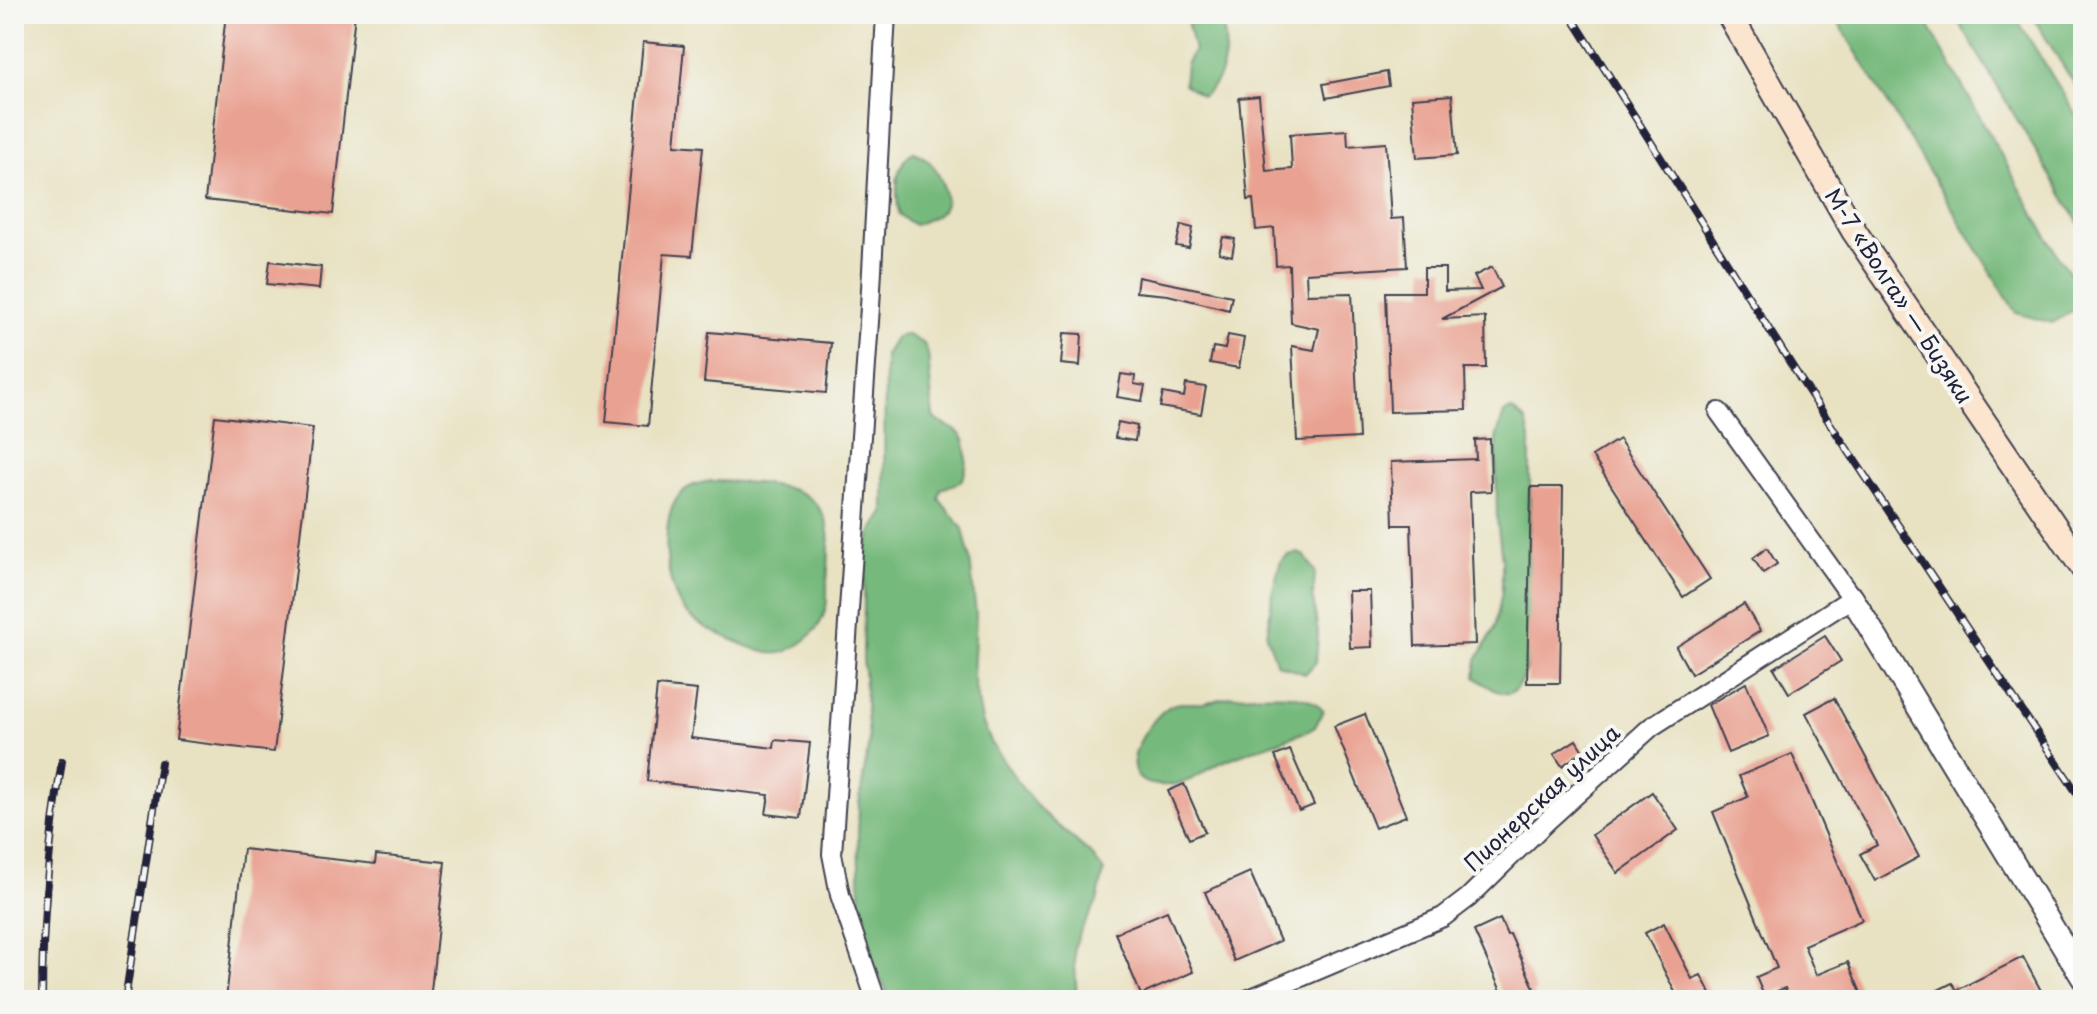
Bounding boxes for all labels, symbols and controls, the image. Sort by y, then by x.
street label: М-7 «Волга» — Бизяки [1818,181,1982,409]
street label: Пионерская улица [1456,716,1626,878]

